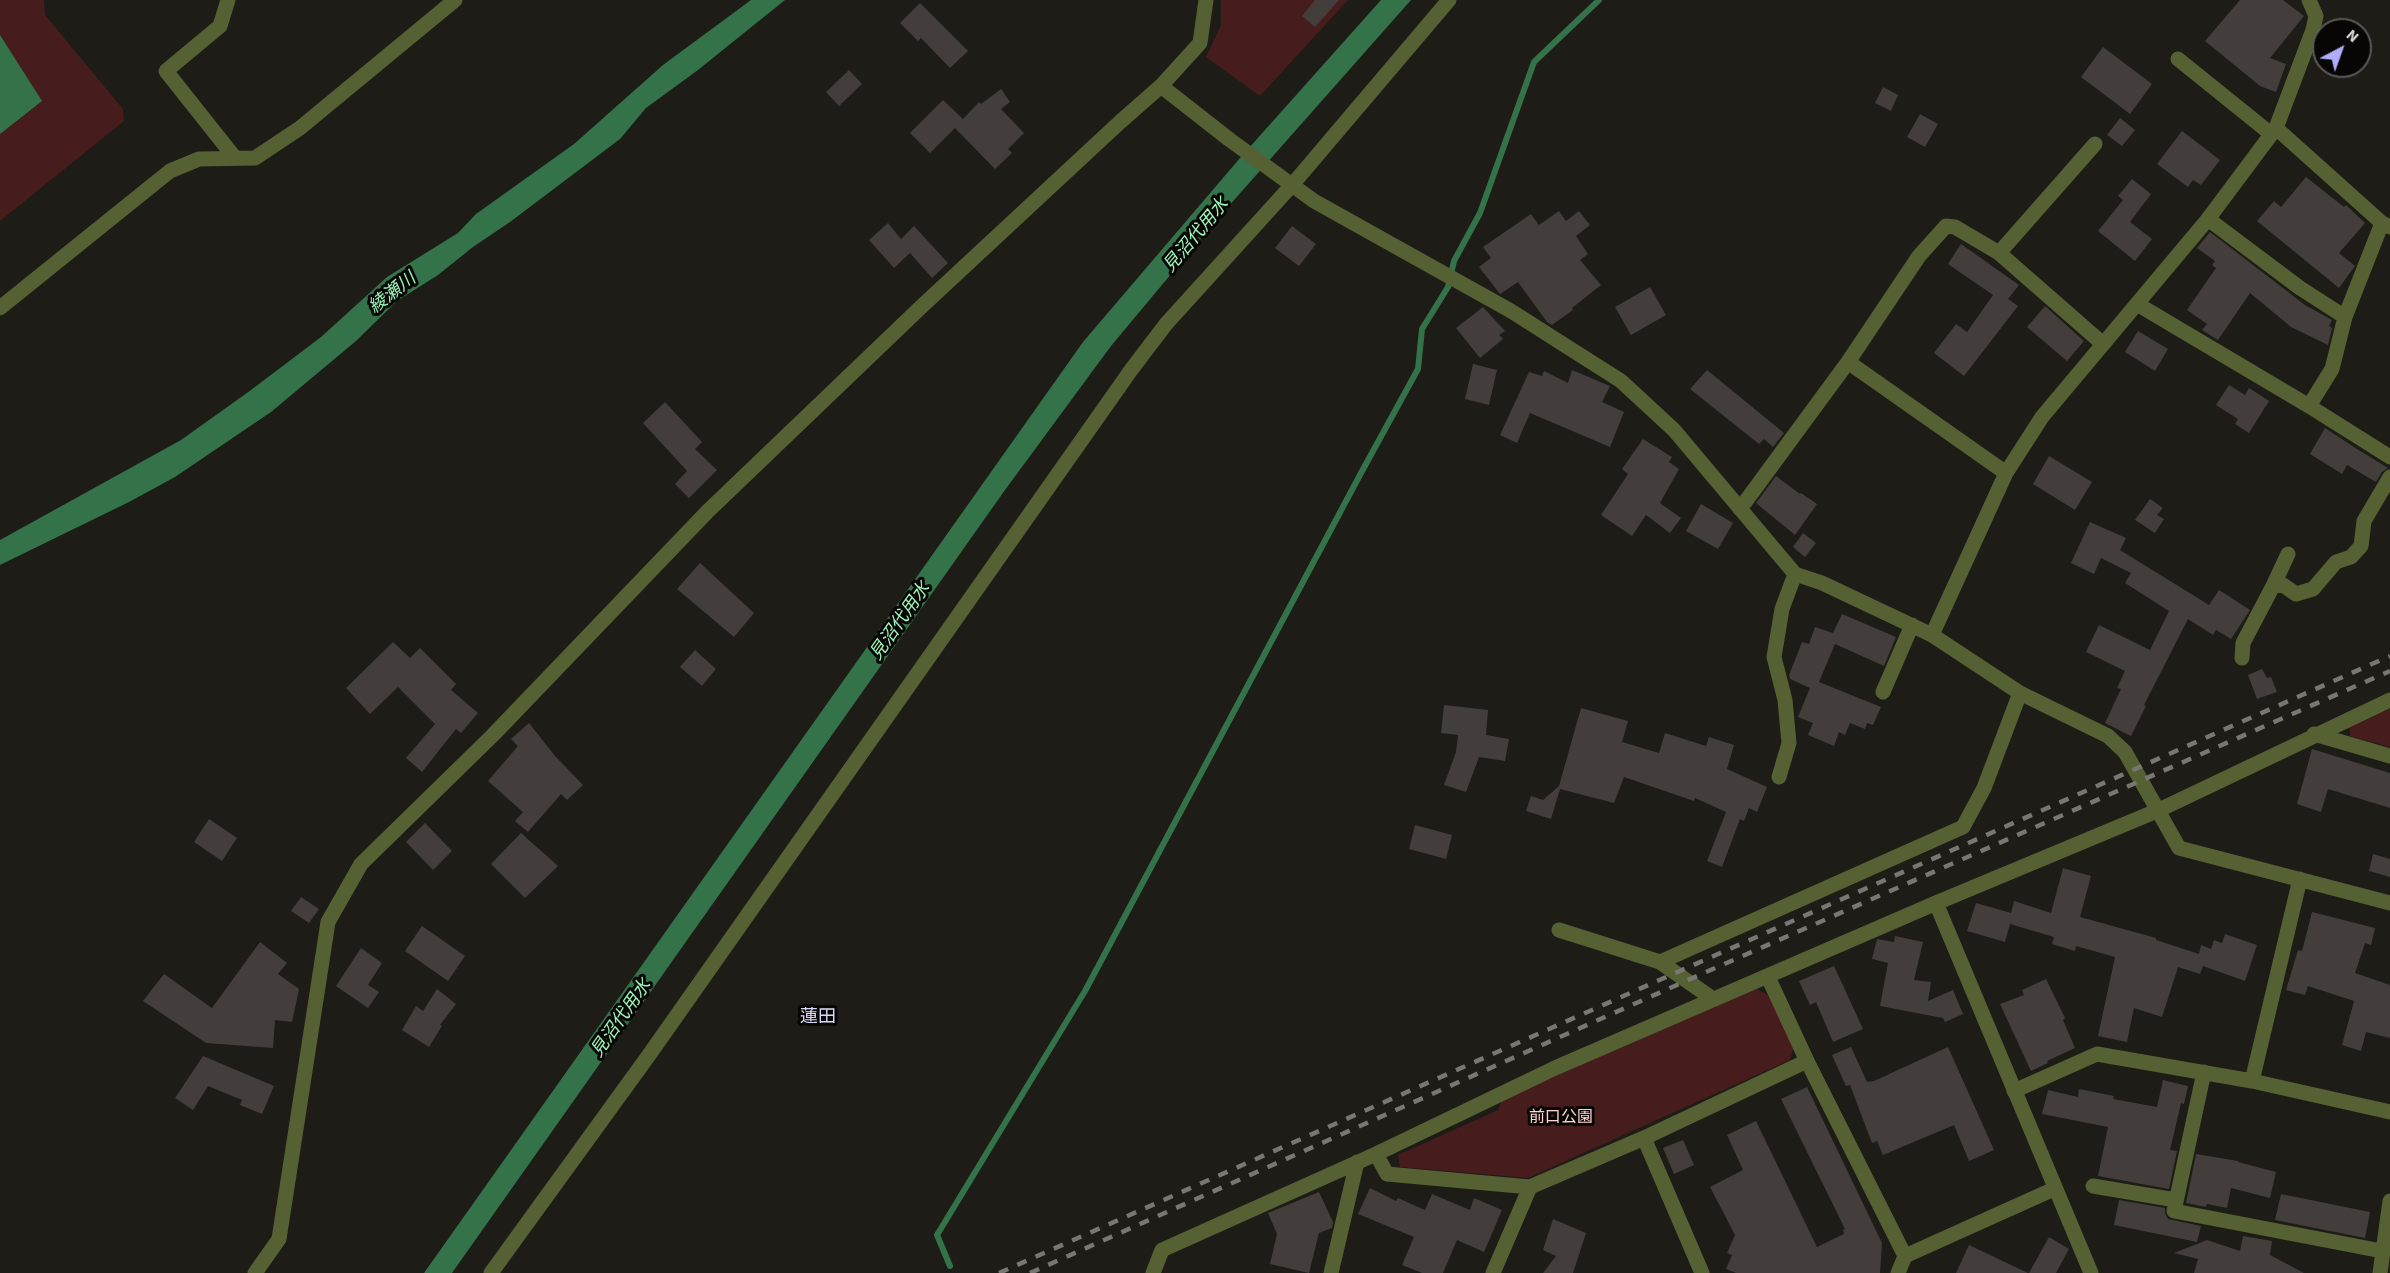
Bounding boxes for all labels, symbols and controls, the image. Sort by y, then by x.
north arrow [2312,18,2372,78]
text: N [2341,24,2364,48]
water label: 見沼代用水 [1160,195,1234,277]
water label: 綾瀬川 [365,269,421,319]
water label: 見沼代用水 [866,579,936,665]
water label: 見沼代用水 [587,976,657,1062]
district label: 蓮田 [800,1007,836,1029]
park label: 前口公園 [1529,1108,1593,1128]

